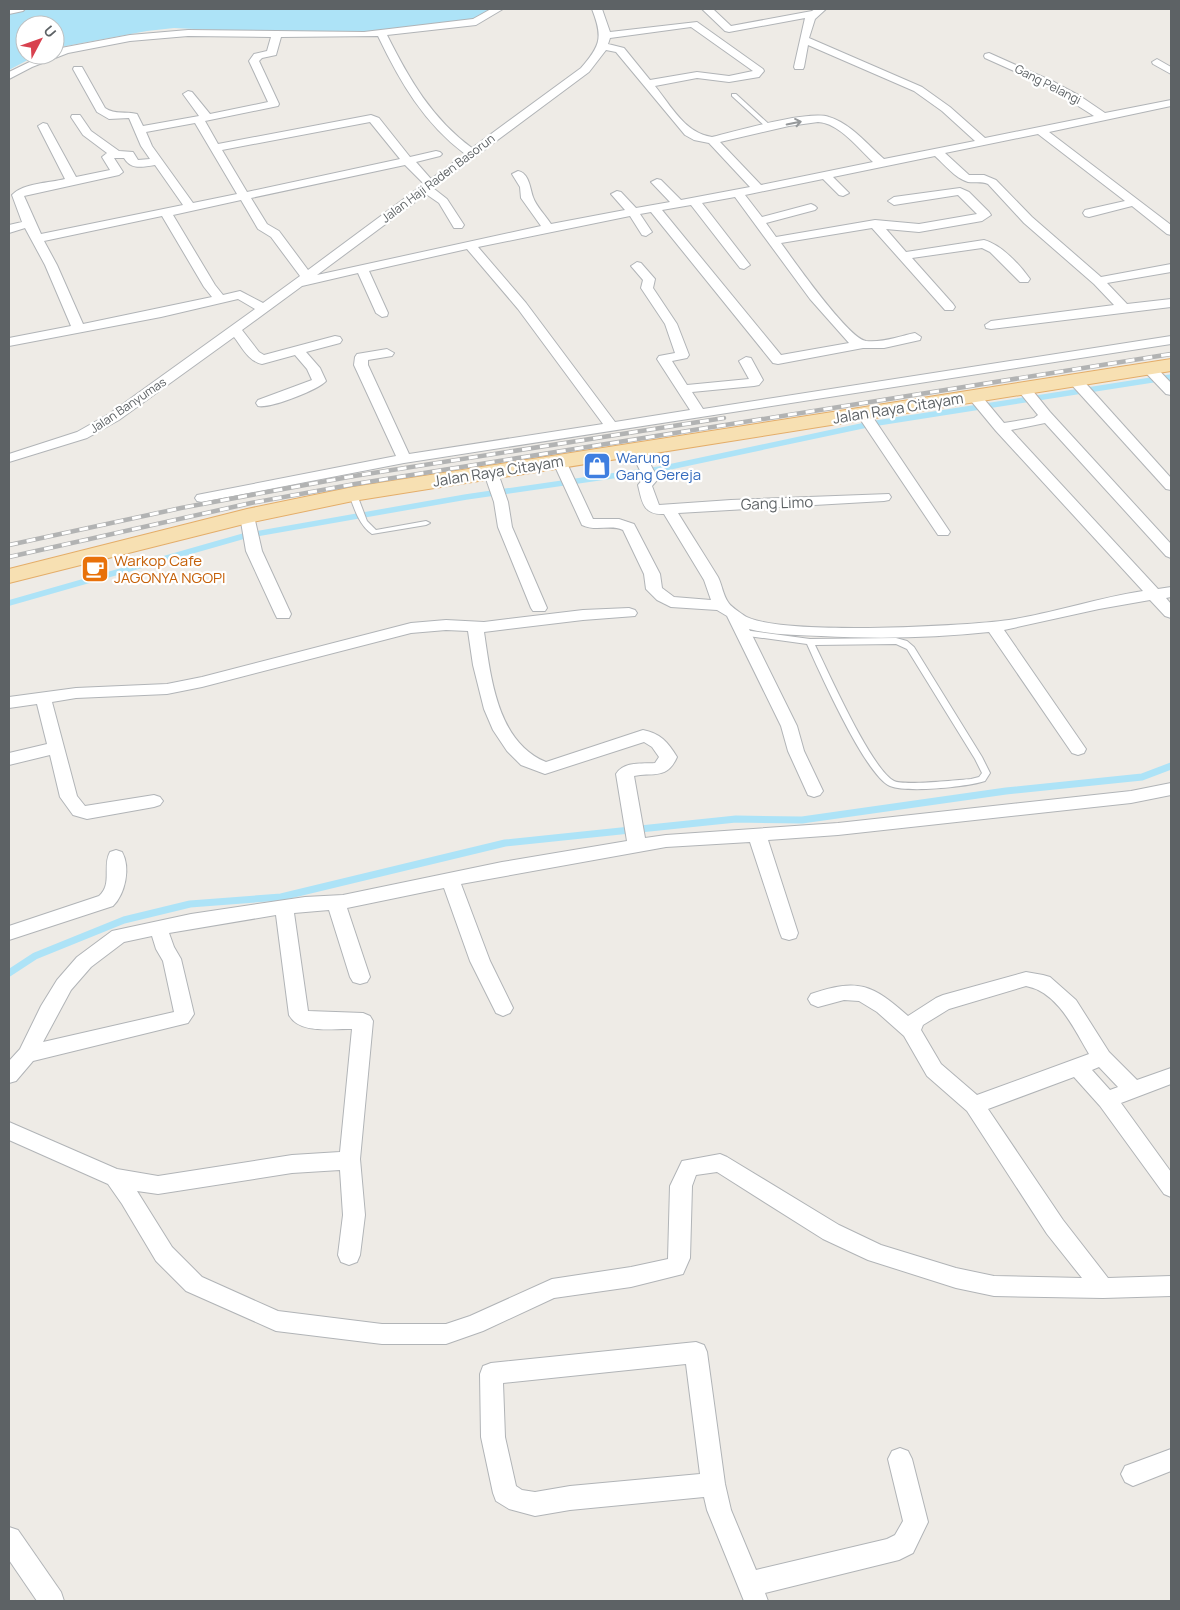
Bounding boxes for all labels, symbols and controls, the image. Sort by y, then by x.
north arrow [15,15,65,65]
text: U [40,21,61,41]
street label: Gang Pelangi [1012,60,1084,108]
one-way arrow [786,118,802,127]
street label: Jalan Haji Raden Basorun [378,130,498,226]
street label: Jalan Banyumas [86,373,170,437]
street label: Jalan Raya Citayam [831,387,965,429]
place label: Warung Gang Gereja [616,447,701,485]
street label: Jalan Raya Citayam [431,450,565,492]
shop icon: Warung Gang Gereja [582,451,612,481]
street label: Gang Limo [740,491,814,515]
place label: Warkop Cafe JAGONYA NGOPI [114,550,226,588]
cafe icon: Warkop Cafe JAGONYA NGOPI [80,554,110,584]

